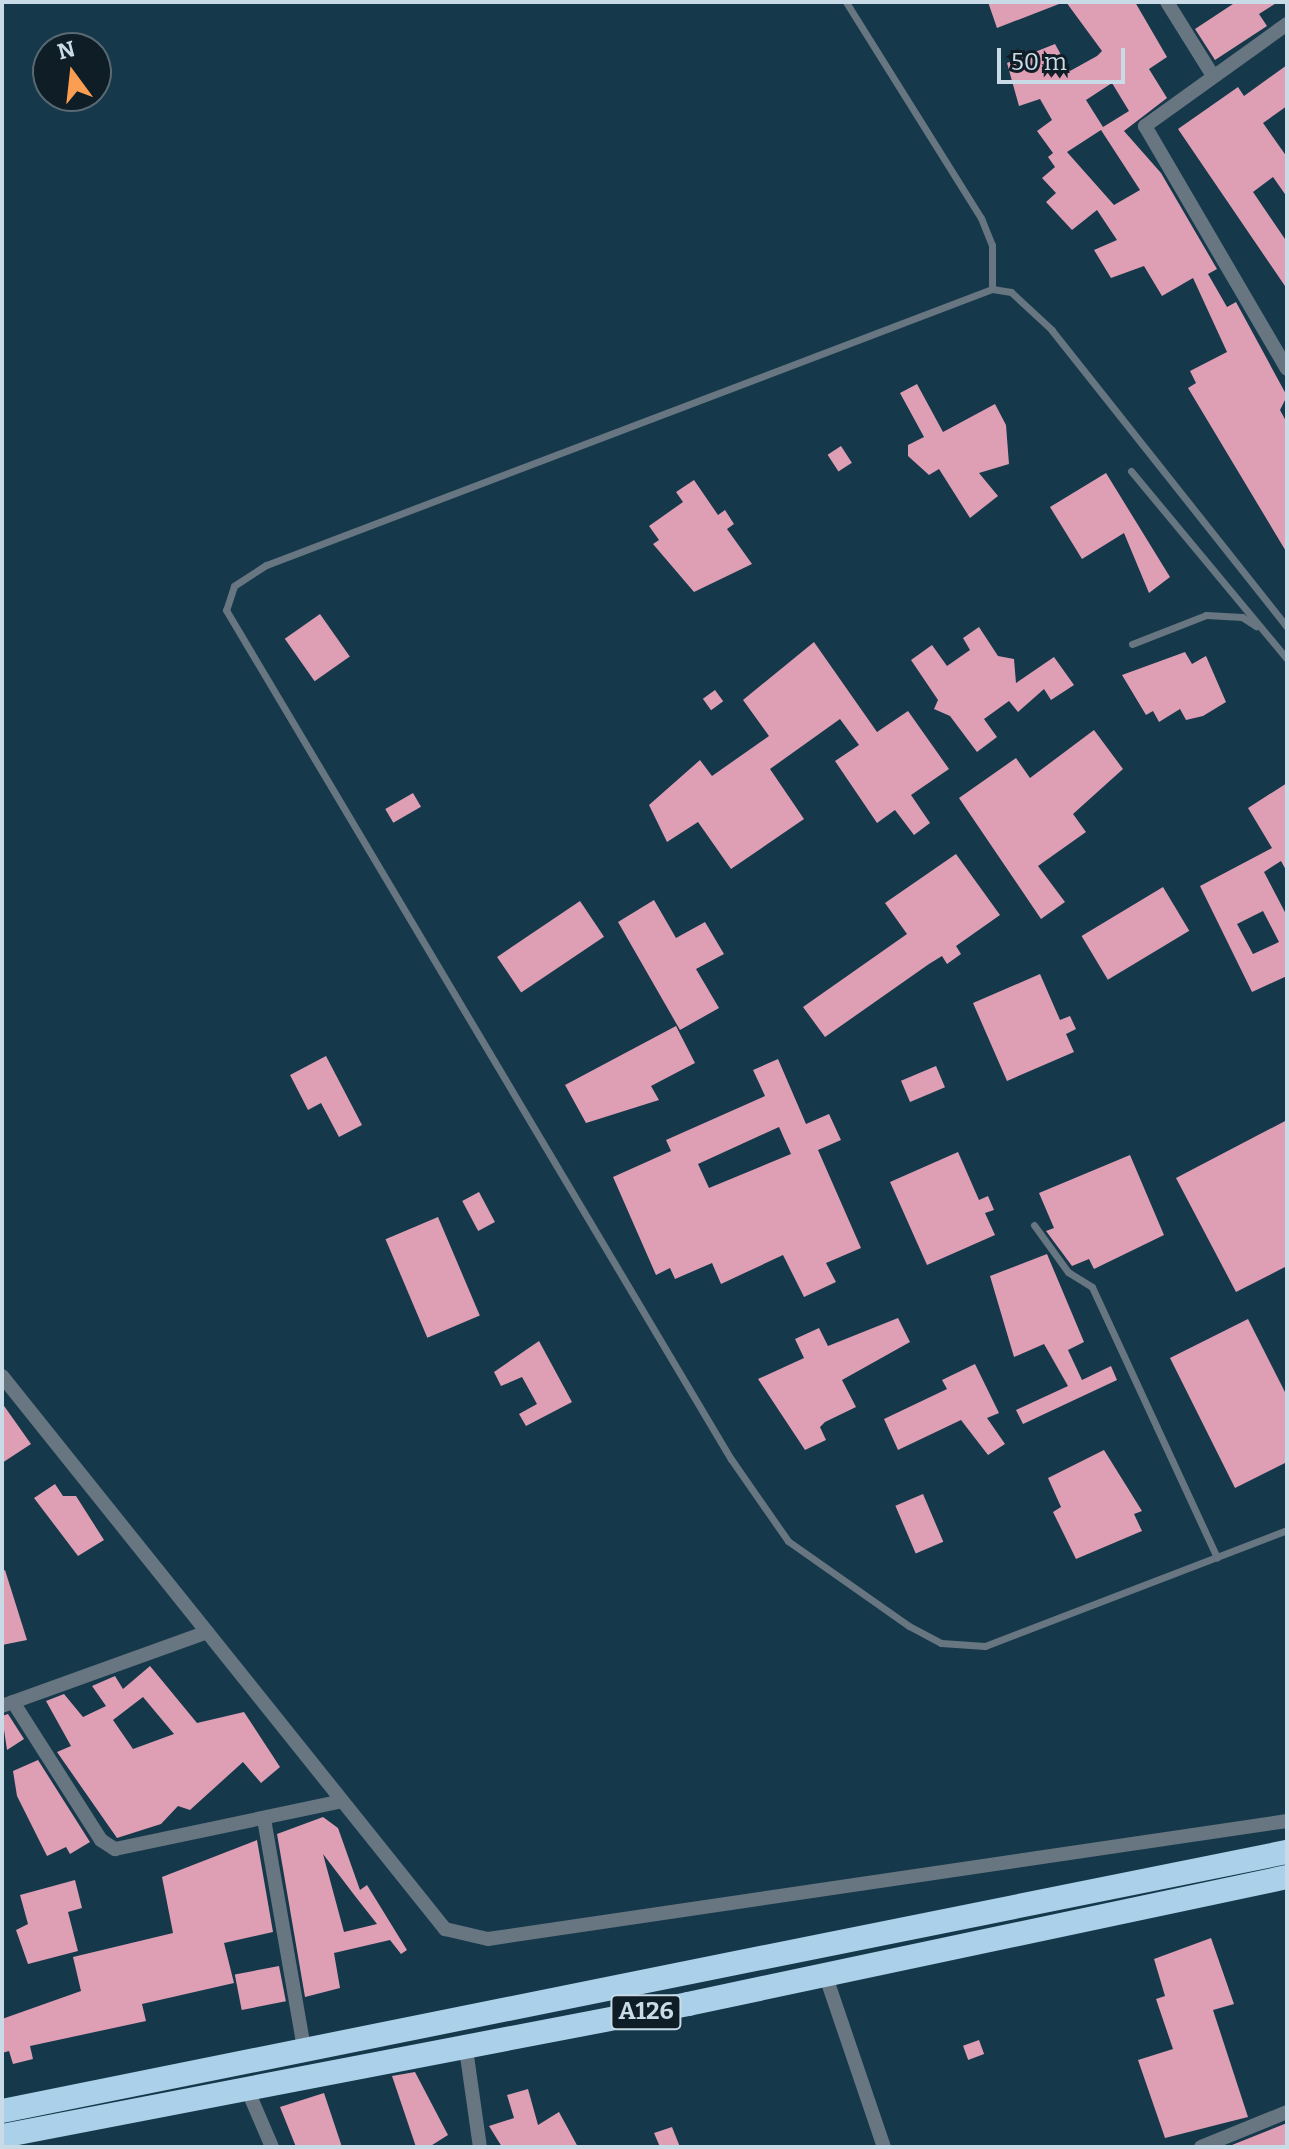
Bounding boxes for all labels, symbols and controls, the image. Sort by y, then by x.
north arrow [32,32,112,112]
scale bar [1001,32,1129,82]
text: N [54,35,78,66]
text: 50 m [1011,48,1067,76]
road number: A126 [610,1992,682,2032]

